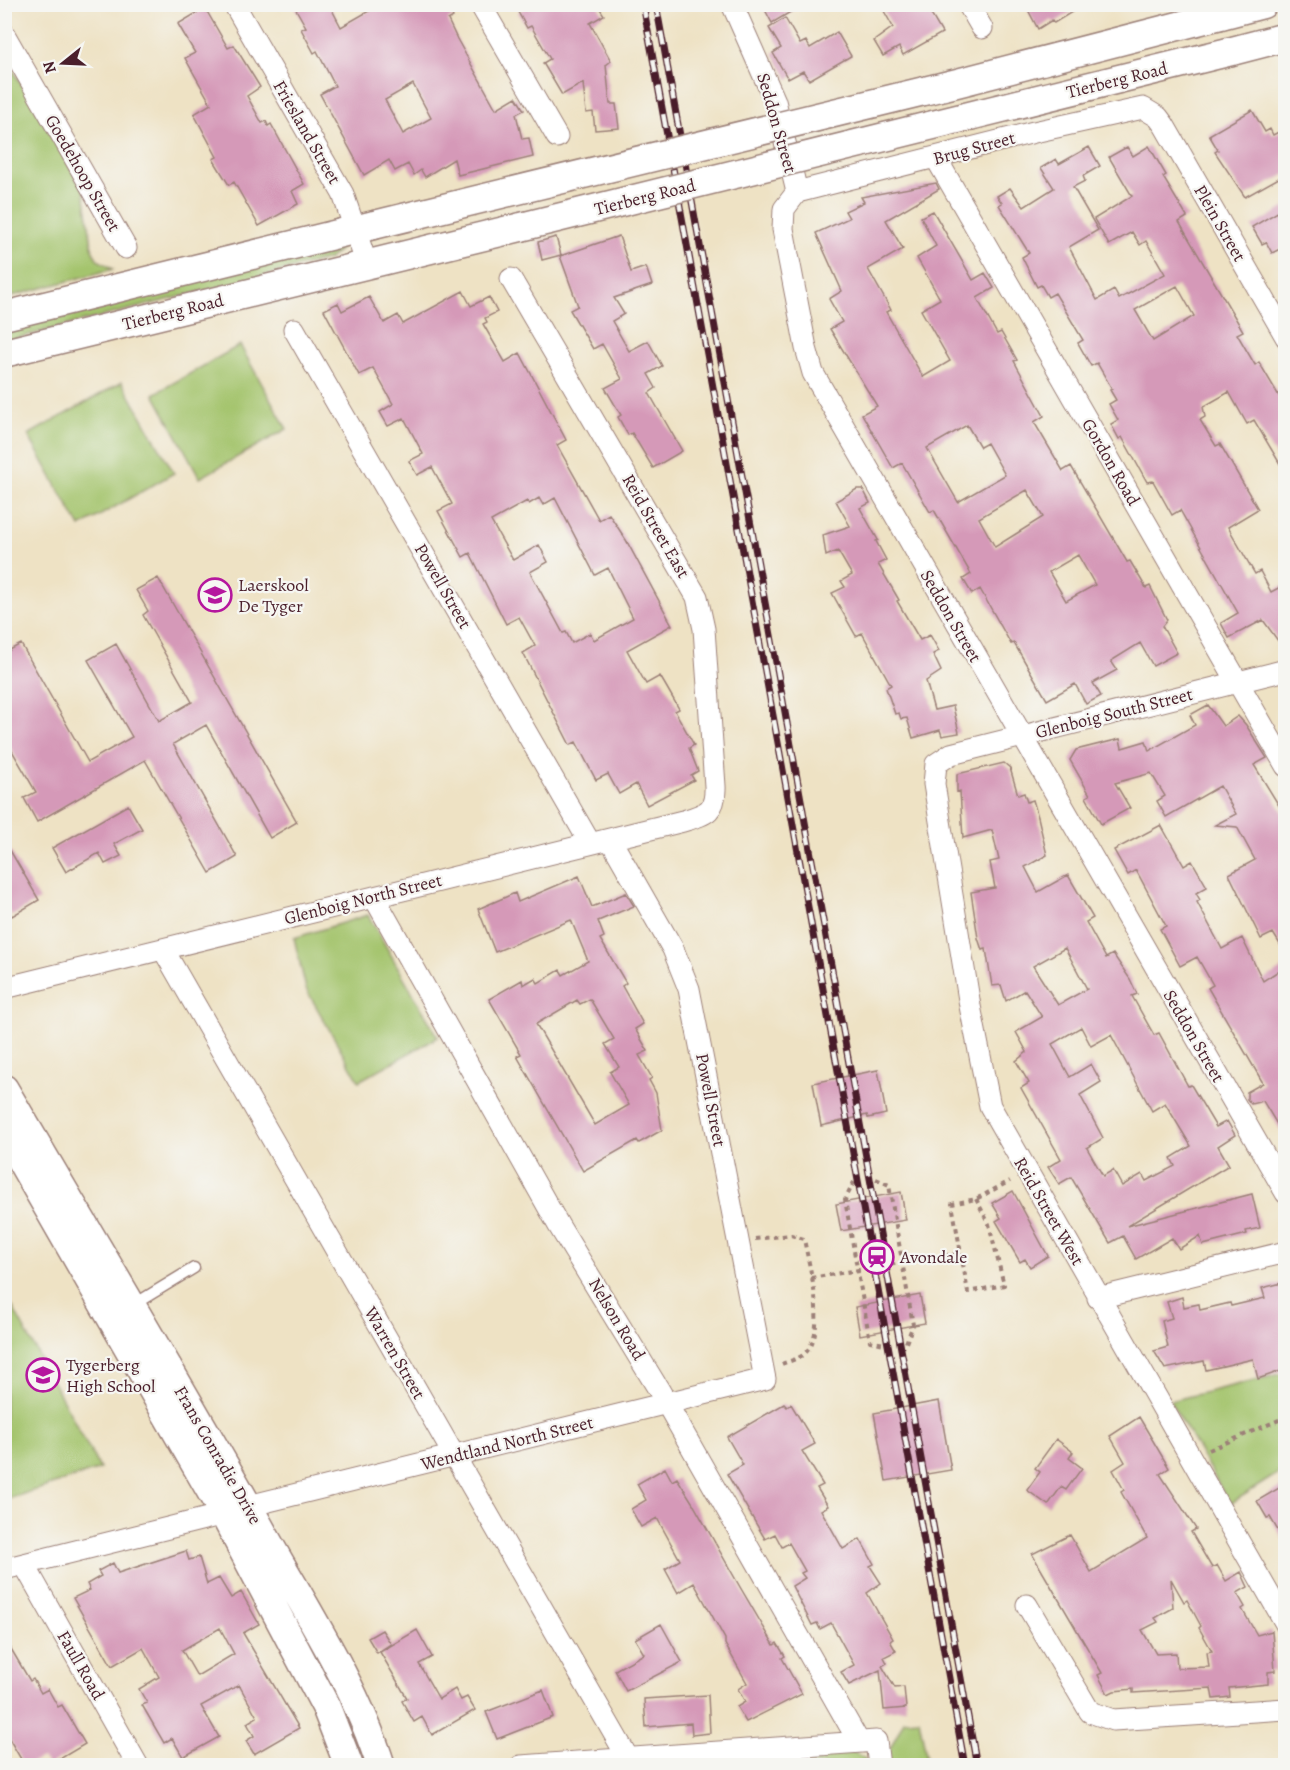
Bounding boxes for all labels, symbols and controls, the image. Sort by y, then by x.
north arrow [33,33,93,93]
street label: Tierberg Road [1064,56,1170,104]
text: N [37,58,62,76]
street label: Seddon Street [751,70,803,176]
street label: Friesland Street [268,76,346,188]
street label: Goedehoop Street [40,110,126,236]
street label: Brug Street [930,126,1018,170]
street label: Tierberg Road [592,173,698,221]
street label: Plein Street [1188,180,1252,266]
street label: Tierberg Road [120,288,226,336]
street label: Gordon Road [1076,414,1146,510]
street label: Reid Street East [616,470,696,582]
street label: Powell Street [409,539,477,633]
street label: Seddon Street [915,565,987,667]
place label: Laerskool De Tyger [238,573,309,618]
school or university icon: Laerskool De Tyger [197,577,233,613]
street label: Glenboig South Street [1033,682,1195,744]
street label: Glenboig North Street [282,868,444,930]
street label: Seddon Street [1158,985,1230,1087]
street label: Powell Street [690,1051,732,1149]
street label: Reid Street West [1008,1152,1090,1270]
station icon: Avondale [859,1239,895,1275]
place label: Avondale [899,1245,967,1269]
street label: Nelson Road [583,1273,651,1365]
street label: Warren Street [358,1301,431,1404]
place label: Tygerberg High School [66,1353,156,1398]
school or university icon: Tygerberg High School [25,1357,61,1393]
street label: Frans Conradie Drive [169,1381,267,1529]
street label: Wendtland North Street [417,1410,596,1476]
street label: Faull Road [52,1626,111,1704]

